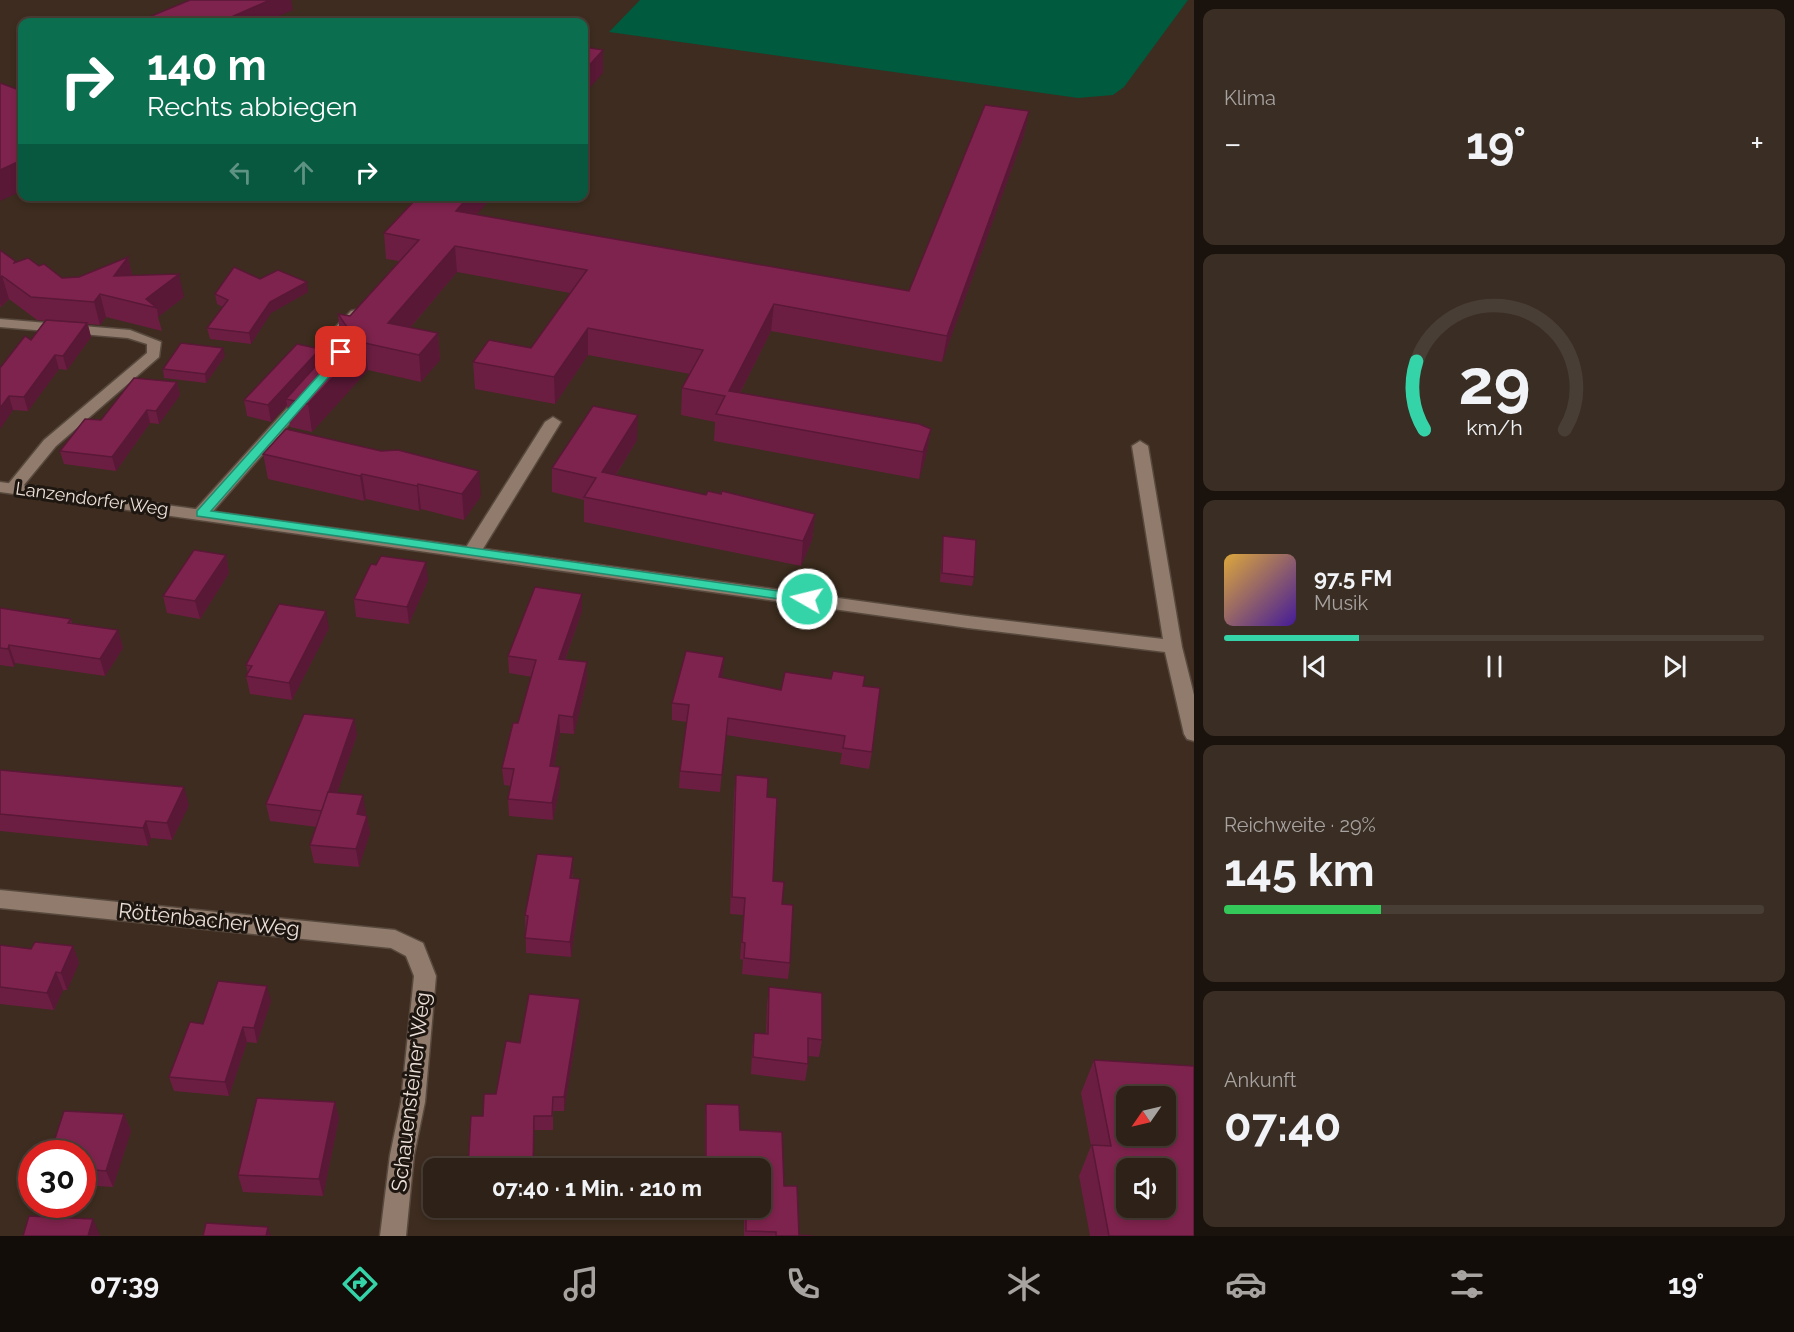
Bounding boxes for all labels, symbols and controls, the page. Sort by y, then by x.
text: 140 m [147,41,267,90]
icon: right [48,42,126,120]
text: Klima [1224,86,1276,110]
text: Rechts abbiegen [147,91,357,122]
text: 19° [1466,117,1526,170]
text: − [1224,124,1242,163]
text: + [1750,124,1764,163]
icon: left [224,156,257,189]
icon: ahead [287,156,320,189]
icon: right [350,156,383,189]
pin [315,326,366,377]
icon: arrive [324,335,357,368]
text: 29 [1458,345,1530,419]
text: km/h [1466,415,1522,440]
street label: Lanzendorfer Weg [14,477,170,520]
text: 97.5 FM [1314,565,1392,591]
position arrow [775,567,839,631]
text: Musik [1314,591,1368,615]
icon: previous [1298,650,1331,683]
icon: pause [1478,650,1511,683]
icon: next [1658,650,1691,683]
text: Reichweite · 29% [1224,813,1376,837]
text: 145 km [1224,844,1375,897]
street label: Röttenbacher Weg [117,898,301,941]
street label: Schauensteiner Weg [386,991,435,1193]
text: Ankunft [1224,1068,1297,1092]
north arrow [1116,1086,1176,1146]
map controls [1116,1086,1176,1218]
text: 07:40 [1224,1099,1341,1152]
speed limit sign: 30 [18,1140,96,1218]
button: sound [1116,1158,1176,1218]
text: 07:40 · 1 Min. · 210 m [492,1175,702,1201]
icon: directions [339,1263,381,1305]
icon: music [560,1263,602,1305]
icon: phone [782,1263,824,1305]
icon: climate [1003,1263,1045,1305]
icon: car [1225,1263,1267,1305]
icon: filters [1446,1263,1488,1305]
text: 07:39 [90,1269,159,1300]
text: 19° [1668,1269,1704,1300]

